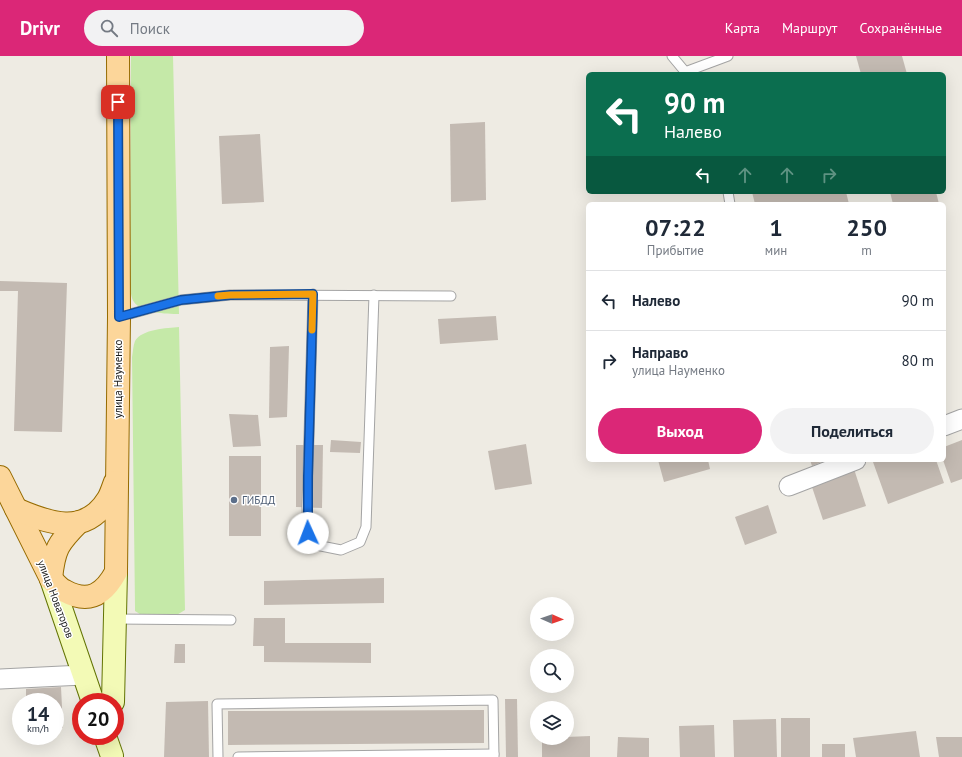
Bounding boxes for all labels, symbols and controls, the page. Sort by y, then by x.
search box [84,10,364,46]
text: Drivr [20,16,60,40]
icon: search [98,17,120,39]
text: Поиск [130,19,170,38]
text: Карта [725,19,760,37]
text: Маршрут [782,19,837,37]
text: Сохранённые [859,19,942,37]
text: 90 m [664,84,725,121]
pin [101,85,135,119]
icon: left [598,88,650,140]
icon: arrive [107,91,129,113]
text: Налево [664,120,722,143]
icon: left [692,164,714,186]
icon: ahead [734,164,756,186]
icon: ahead [776,164,798,186]
icon: right [818,164,840,186]
text: 07:22 [645,212,706,243]
text: 1 [769,212,783,243]
text: 250 [846,212,887,243]
text: Прибытие [647,242,704,259]
text: мин [765,242,787,259]
text: m [861,242,872,259]
icon: left [598,290,620,312]
text: Налево [632,291,680,310]
text: 90 m [901,291,934,310]
street label: улица Науменко [111,340,125,418]
text: Направо [632,343,688,362]
icon: right [598,350,620,372]
text: 80 m [901,351,934,370]
text: улица Науменко [632,362,725,379]
button: Выход [598,408,762,454]
button: Поделиться [770,408,934,454]
place label: ГИБДД [242,493,276,507]
marker: ГИБДД [229,495,239,505]
position arrow [287,512,329,554]
street label: улица Новаторов [35,558,77,640]
north arrow [530,597,574,641]
map controls [530,597,574,745]
button: search [530,649,574,693]
speed limit sign: 20 [72,693,124,745]
text: 14 [27,701,49,727]
button: layers [530,701,574,745]
text: km/h [27,722,49,735]

